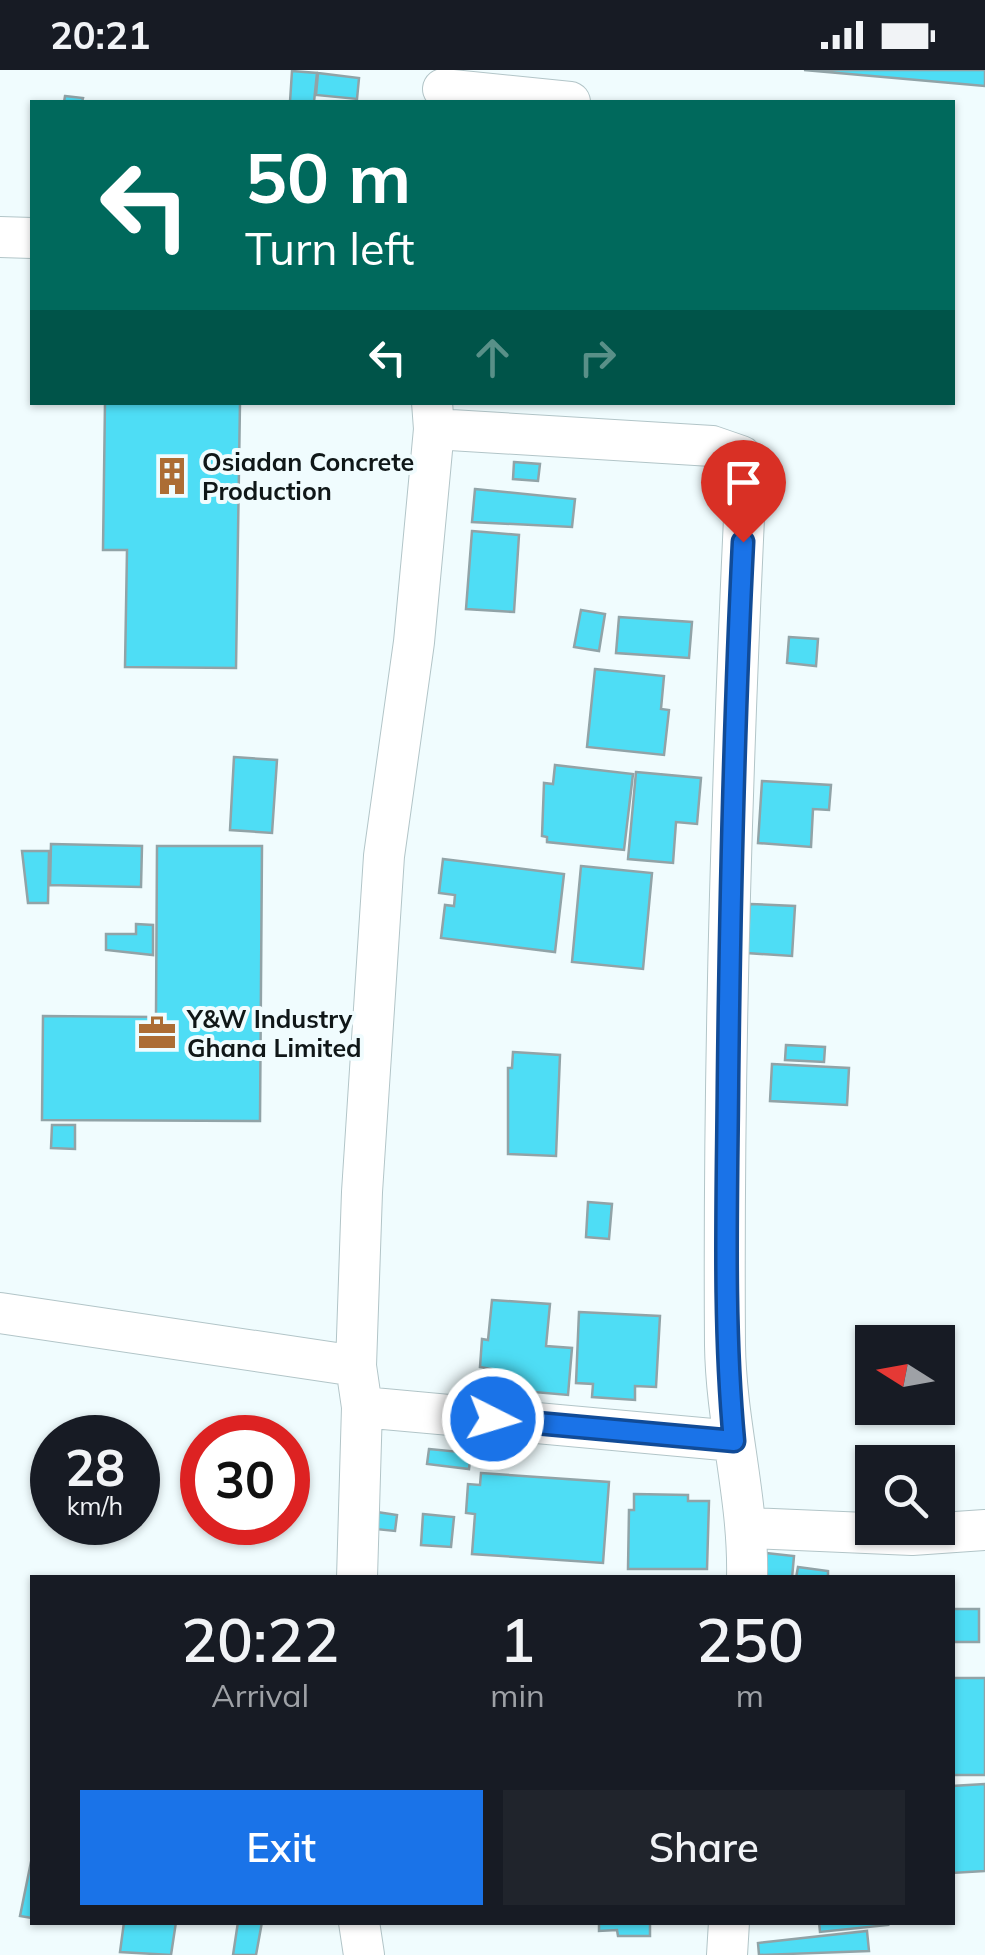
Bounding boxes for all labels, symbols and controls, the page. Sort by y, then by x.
text: 20:21 [50,11,151,59]
text: 50 m [245,133,411,221]
icon: left [80,140,210,270]
text: Turn left [245,220,414,276]
icon: left [360,330,415,385]
icon: ahead [465,330,520,385]
icon: right [570,330,625,385]
pin [701,440,786,543]
place label: Osiadan Concrete Production [202,446,414,506]
building icon: Osiadan Concrete Production [151,455,193,497]
icon: arrive [716,455,771,510]
place label: Y&W Industry Ghana Limited [186,1003,362,1063]
office icon: Y&W Industry Ghana Limited [136,1012,178,1054]
north arrow [855,1325,955,1425]
map controls [855,1325,955,1545]
position arrow [441,1367,545,1471]
speed limit sign: 30 [180,1415,310,1545]
text: 28 [65,1436,125,1499]
button: search [855,1445,955,1545]
text: km/h [67,1490,123,1521]
text: 20:22 [181,1602,339,1677]
text: 1 [500,1602,536,1677]
text: 250 [696,1602,804,1677]
text: Arrival [211,1675,309,1715]
text: min [490,1675,545,1715]
text: m [736,1675,764,1715]
button: Exit [80,1790,483,1905]
button: Share [503,1790,905,1905]

